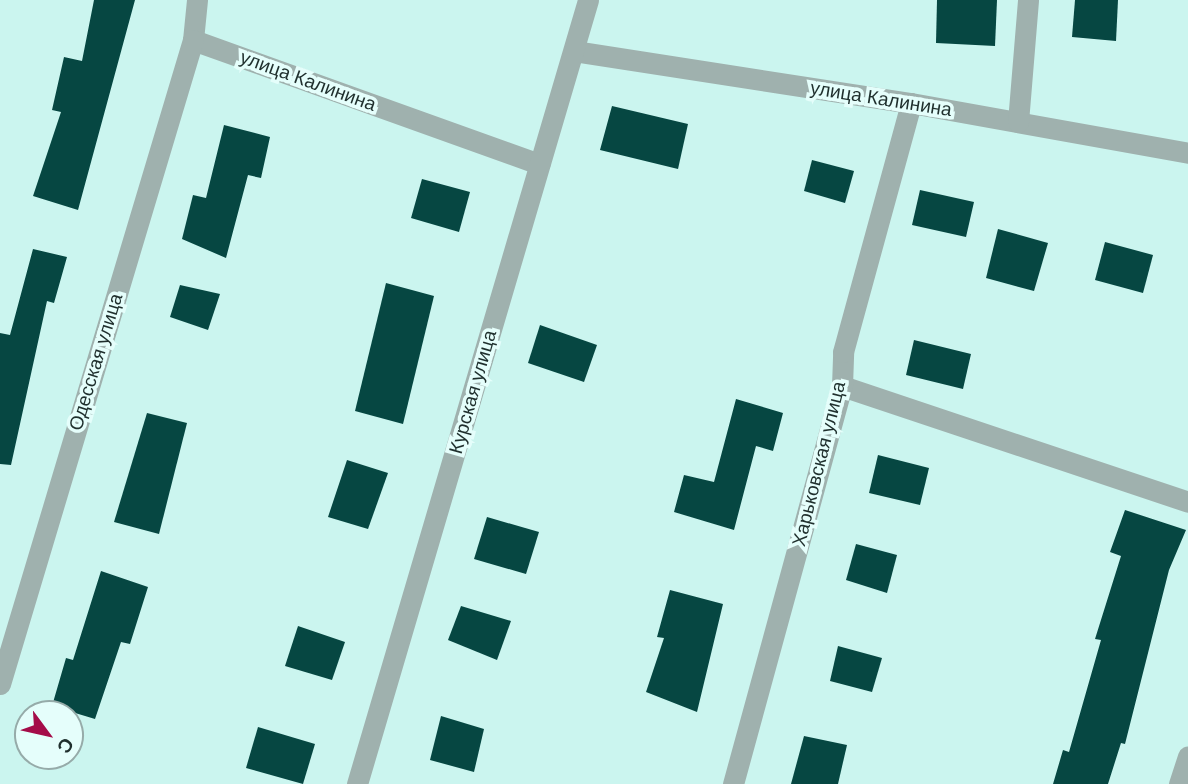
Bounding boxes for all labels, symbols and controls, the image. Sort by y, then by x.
street label: улица Калинина [237,46,379,116]
street label: улица Калинина [809,77,953,121]
street label: Одесская улица [64,291,128,433]
street label: Курская улица [444,328,502,456]
street label: Харьковская улица [787,379,851,549]
north arrow [14,700,84,770]
text: С [53,734,78,757]

